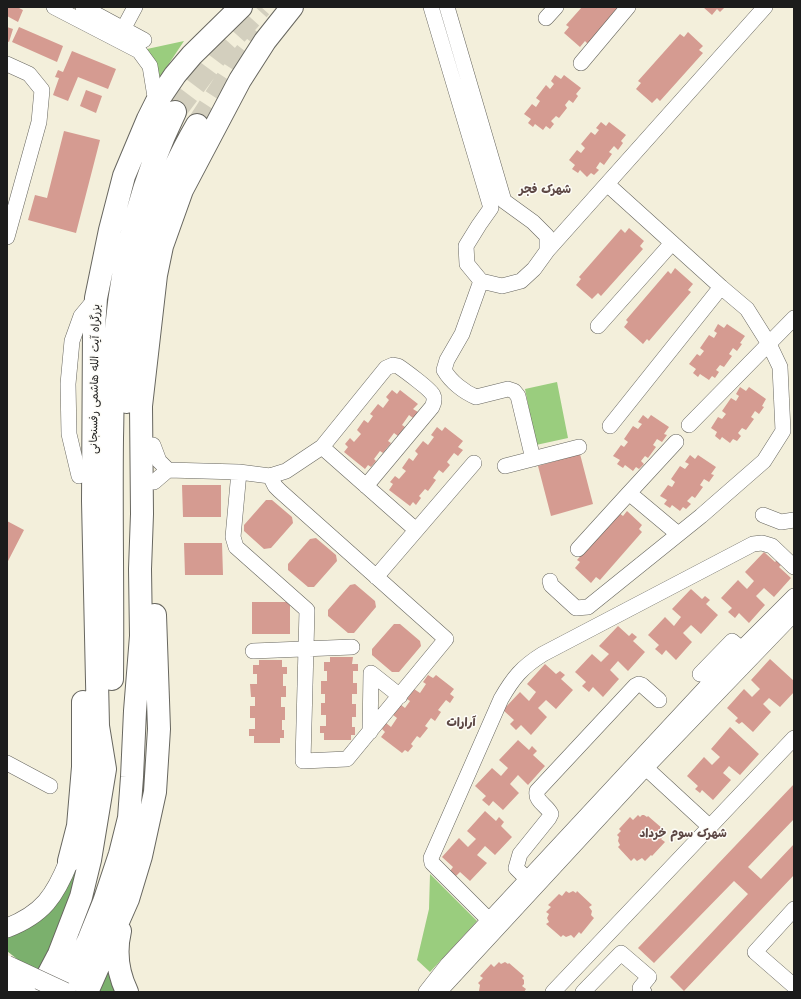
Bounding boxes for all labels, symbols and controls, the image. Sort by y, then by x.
district label: شهرک فجر [519,183,571,197]
street label: بزرگراه آیت الله هاشمی رفسنجانی [87,304,103,454]
district label: آرارات [446,716,476,730]
district label: شهرک سوم خرداد [639,827,727,841]

